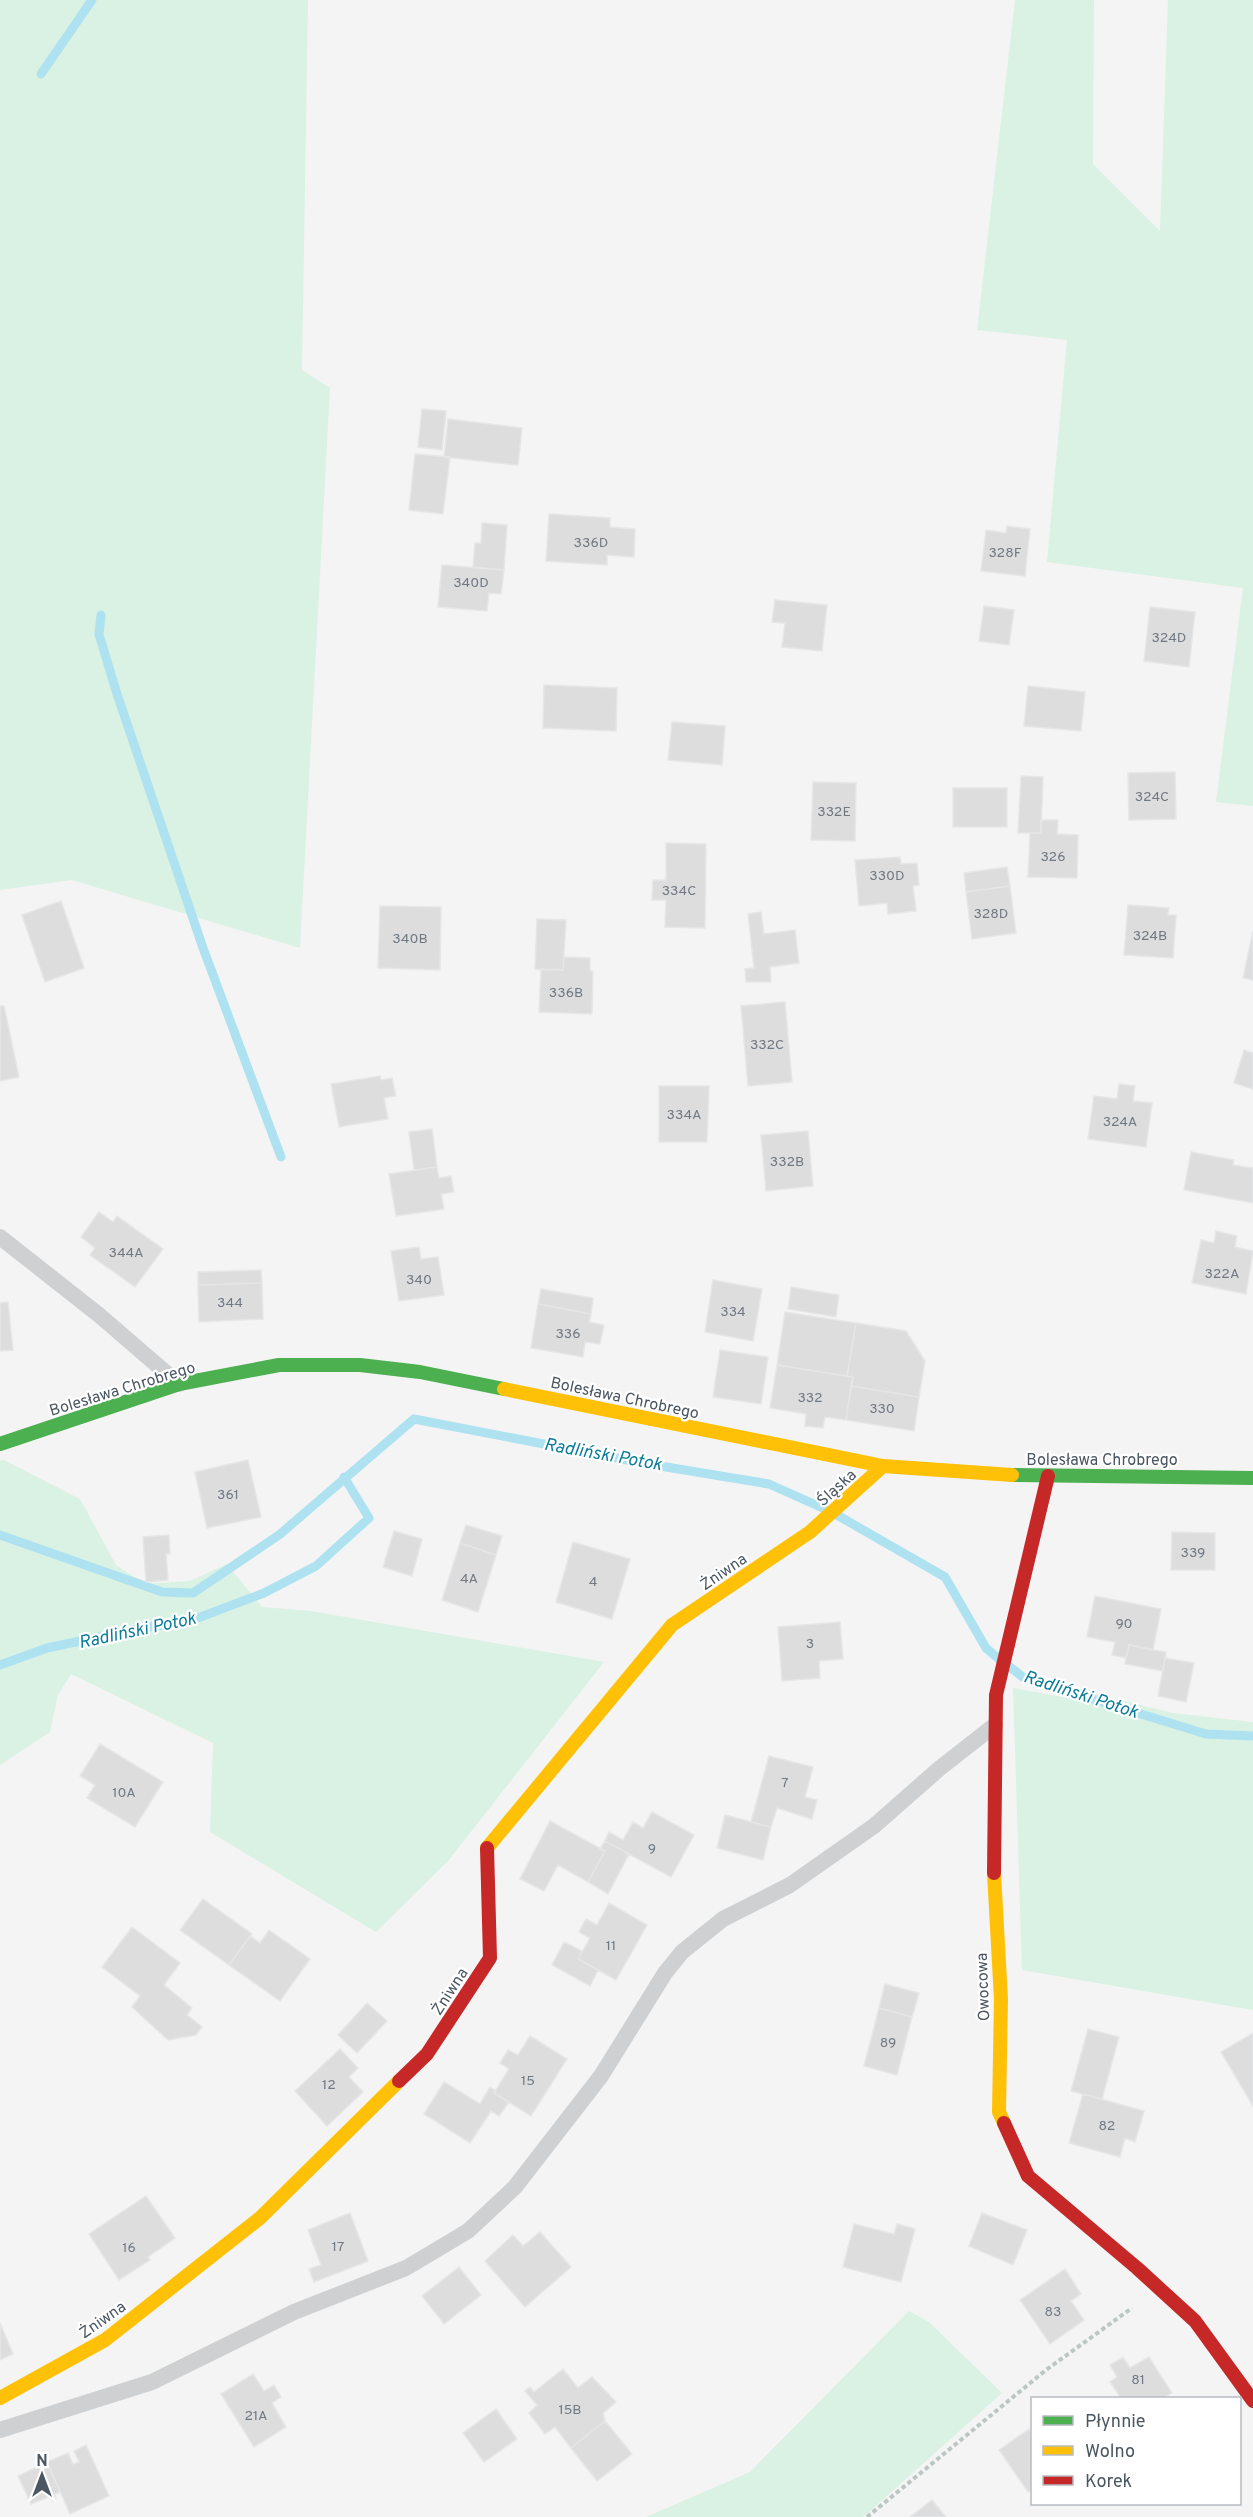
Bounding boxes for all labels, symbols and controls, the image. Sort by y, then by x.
house number: 336D [574,535,608,552]
house number: 328F [988,545,1022,562]
house number: 340D [453,575,489,592]
house number: 324D [1152,630,1186,647]
house number: 324C [1135,789,1169,806]
house number: 332E [817,804,851,821]
house number: 326 [1040,849,1066,866]
house number: 330D [869,868,905,885]
house number: 334C [662,883,696,900]
house number: 328D [974,906,1008,923]
house number: 324B [1133,928,1167,945]
house number: 340B [392,931,428,948]
house number: 336B [549,985,583,1002]
house number: 332C [750,1037,784,1054]
house number: 334A [667,1107,701,1124]
house number: 324A [1103,1114,1137,1131]
house number: 332B [770,1154,804,1171]
house number: 344A [108,1245,144,1262]
house number: 322A [1205,1266,1239,1283]
house number: 340 [406,1272,432,1289]
house number: 344 [217,1295,243,1312]
house number: 334 [720,1304,746,1321]
house number: 336 [555,1326,581,1343]
street label: Bolesława Chrobrego [47,1358,198,1422]
street label: Bolesława Chrobrego [548,1373,701,1424]
house number: 332 [797,1390,823,1407]
house number: 330 [869,1401,895,1418]
water label: Radliński Potok [542,1434,664,1477]
street label: Bolesława Chrobrego [1026,1451,1178,1471]
street label: Śląska [812,1464,861,1511]
house number: 361 [217,1487,239,1504]
house number: 339 [1181,1545,1205,1562]
street label: Żniwna [696,1549,751,1596]
house number: 4A [460,1571,478,1588]
house number: 4 [589,1574,597,1591]
water label: Radliński Potok [77,1608,199,1655]
house number: 90 [1115,1616,1133,1633]
house number: 3 [806,1636,814,1653]
water label: Radliński Potok [1020,1666,1142,1725]
house number: 7 [781,1775,789,1792]
house number: 10A [112,1785,136,1802]
house number: 9 [648,1841,656,1858]
house number: 11 [606,1938,616,1955]
street label: Owocowa [973,1952,995,2022]
street label: Żniwna [427,1964,473,2020]
house number: 89 [880,2035,896,2052]
house number: 15 [521,2073,535,2090]
house number: 12 [322,2077,336,2094]
house number: 82 [1099,2118,1115,2135]
house number: 17 [332,2239,344,2256]
house number: 16 [122,2240,136,2257]
street label: Żniwna [75,2297,130,2344]
house number: 83 [1045,2304,1061,2321]
house number: 81 [1131,2372,1145,2389]
legend [1031,2397,1241,2505]
house number: 15B [558,2402,582,2419]
house number: 21A [245,2408,267,2425]
text: Płynnie [1085,2411,1146,2434]
text: Wolno [1085,2441,1135,2464]
north arrow [12,2445,72,2505]
text: N [36,2452,48,2472]
text: Korek [1085,2471,1132,2494]

